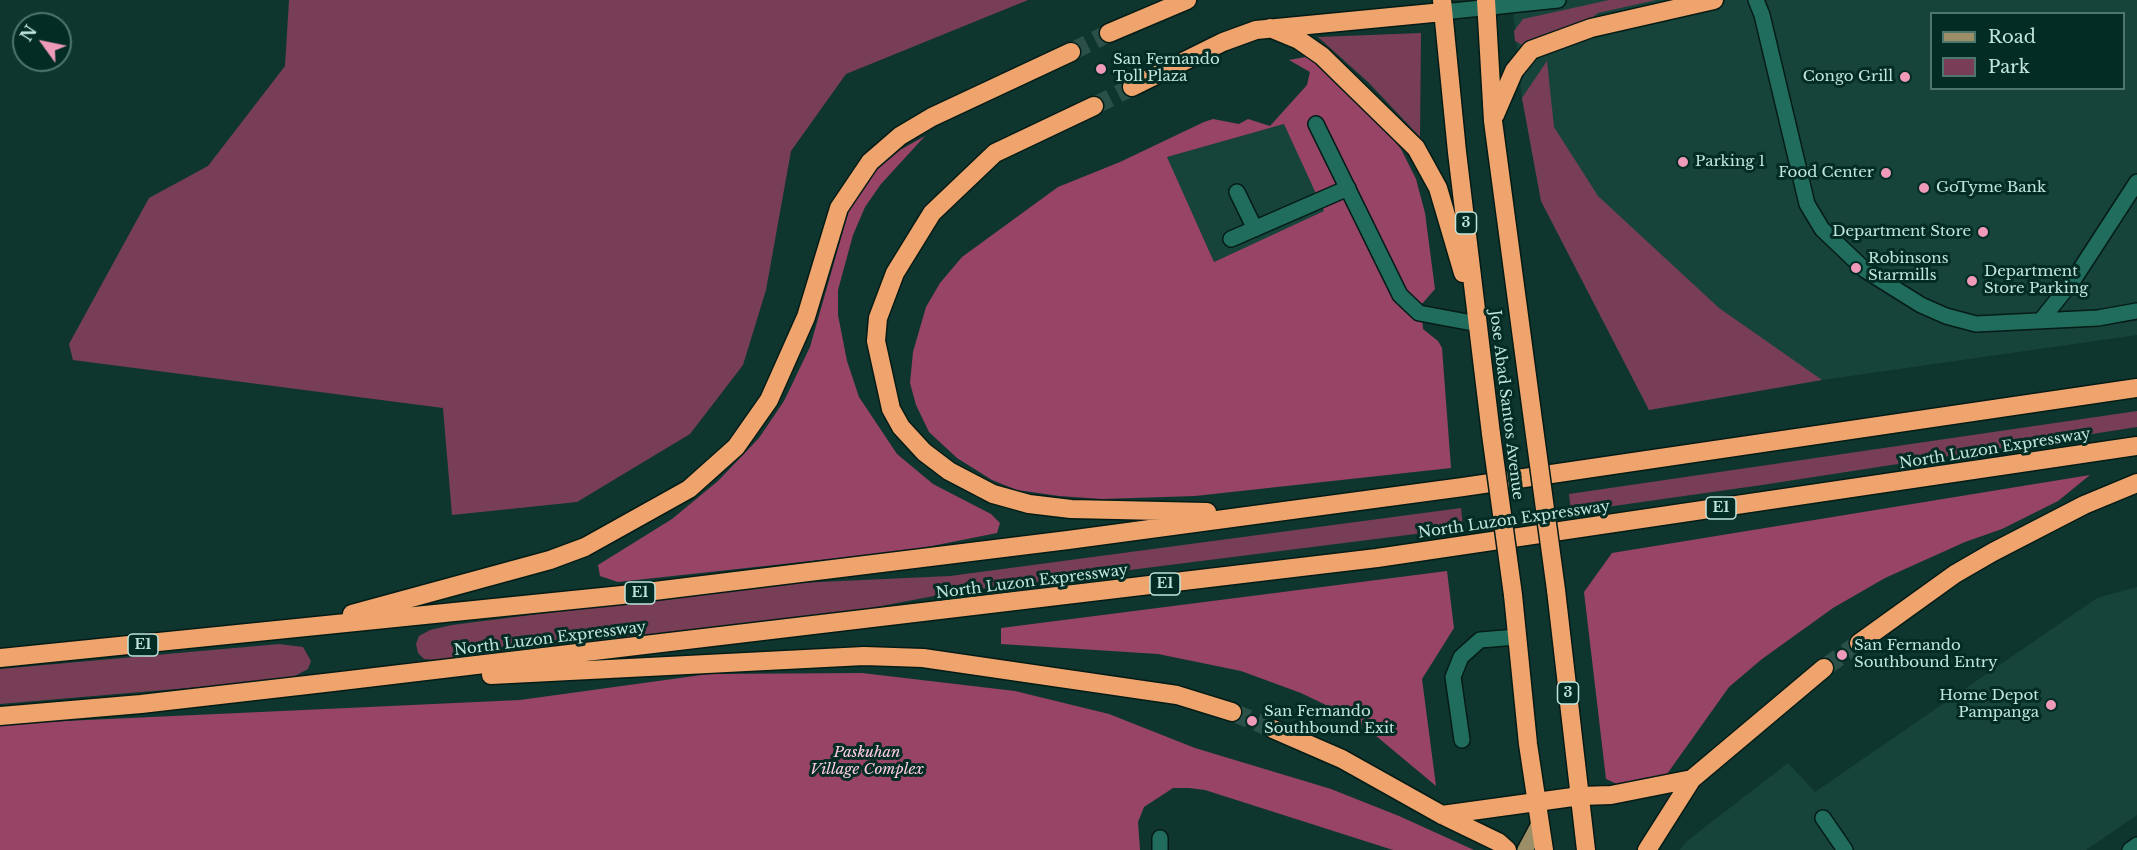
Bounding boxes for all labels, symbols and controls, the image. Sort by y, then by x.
north arrow [12,12,72,72]
legend [1930,12,2125,90]
text: N [16,22,41,45]
text: Road [1988,26,2036,48]
place label: San Fernando Toll Plaza [1113,51,1220,86]
text: Park [1988,56,2030,78]
marker: San Fernando Toll Plaza [1094,62,1108,76]
place label: Congo Grill [1803,68,1893,86]
marker: Congo Grill [1898,70,1912,84]
place label: Parking 1 [1695,153,1765,171]
marker: Parking 1 [1676,155,1690,169]
place label: Food Center [1778,164,1874,182]
marker: Food Center [1879,166,1893,180]
place label: GoTyme Bank [1936,179,2046,197]
marker: GoTyme Bank [1917,181,1931,195]
road number: 3 [1456,212,1476,234]
place label: Department Store [1832,223,1971,241]
marker: Department Store [1976,225,1990,239]
place label: Robinsons Starmills [1868,250,1949,285]
marker: Robinsons Starmills [1849,261,1863,275]
place label: Department Store Parking [1984,263,2088,298]
marker: Department Store Parking [1965,274,1979,288]
street label: Jose Abad Santos Avenue [1485,309,1527,501]
street label: North Luzon Expressway [1898,425,2092,473]
road number: E1 [1706,497,1736,519]
street label: North Luzon Expressway [1417,498,1611,542]
street label: North Luzon Expressway [935,561,1129,603]
road number: E1 [1150,573,1180,595]
road number: E1 [625,582,655,604]
street label: North Luzon Expressway [453,618,647,660]
road number: E1 [128,634,158,656]
place label: San Fernando Southbound Entry [1854,637,1998,672]
marker: San Fernando Southbound Entry [1835,648,1849,662]
road number: 3 [1558,682,1578,704]
place label: Home Depot Pampanga [1939,687,2039,722]
marker: Home Depot Pampanga [2044,698,2058,712]
place label: San Fernando Southbound Exit [1264,703,1395,738]
marker: San Fernando Southbound Exit [1245,714,1259,728]
park label: Paskuhan Village Complex [810,744,924,779]

